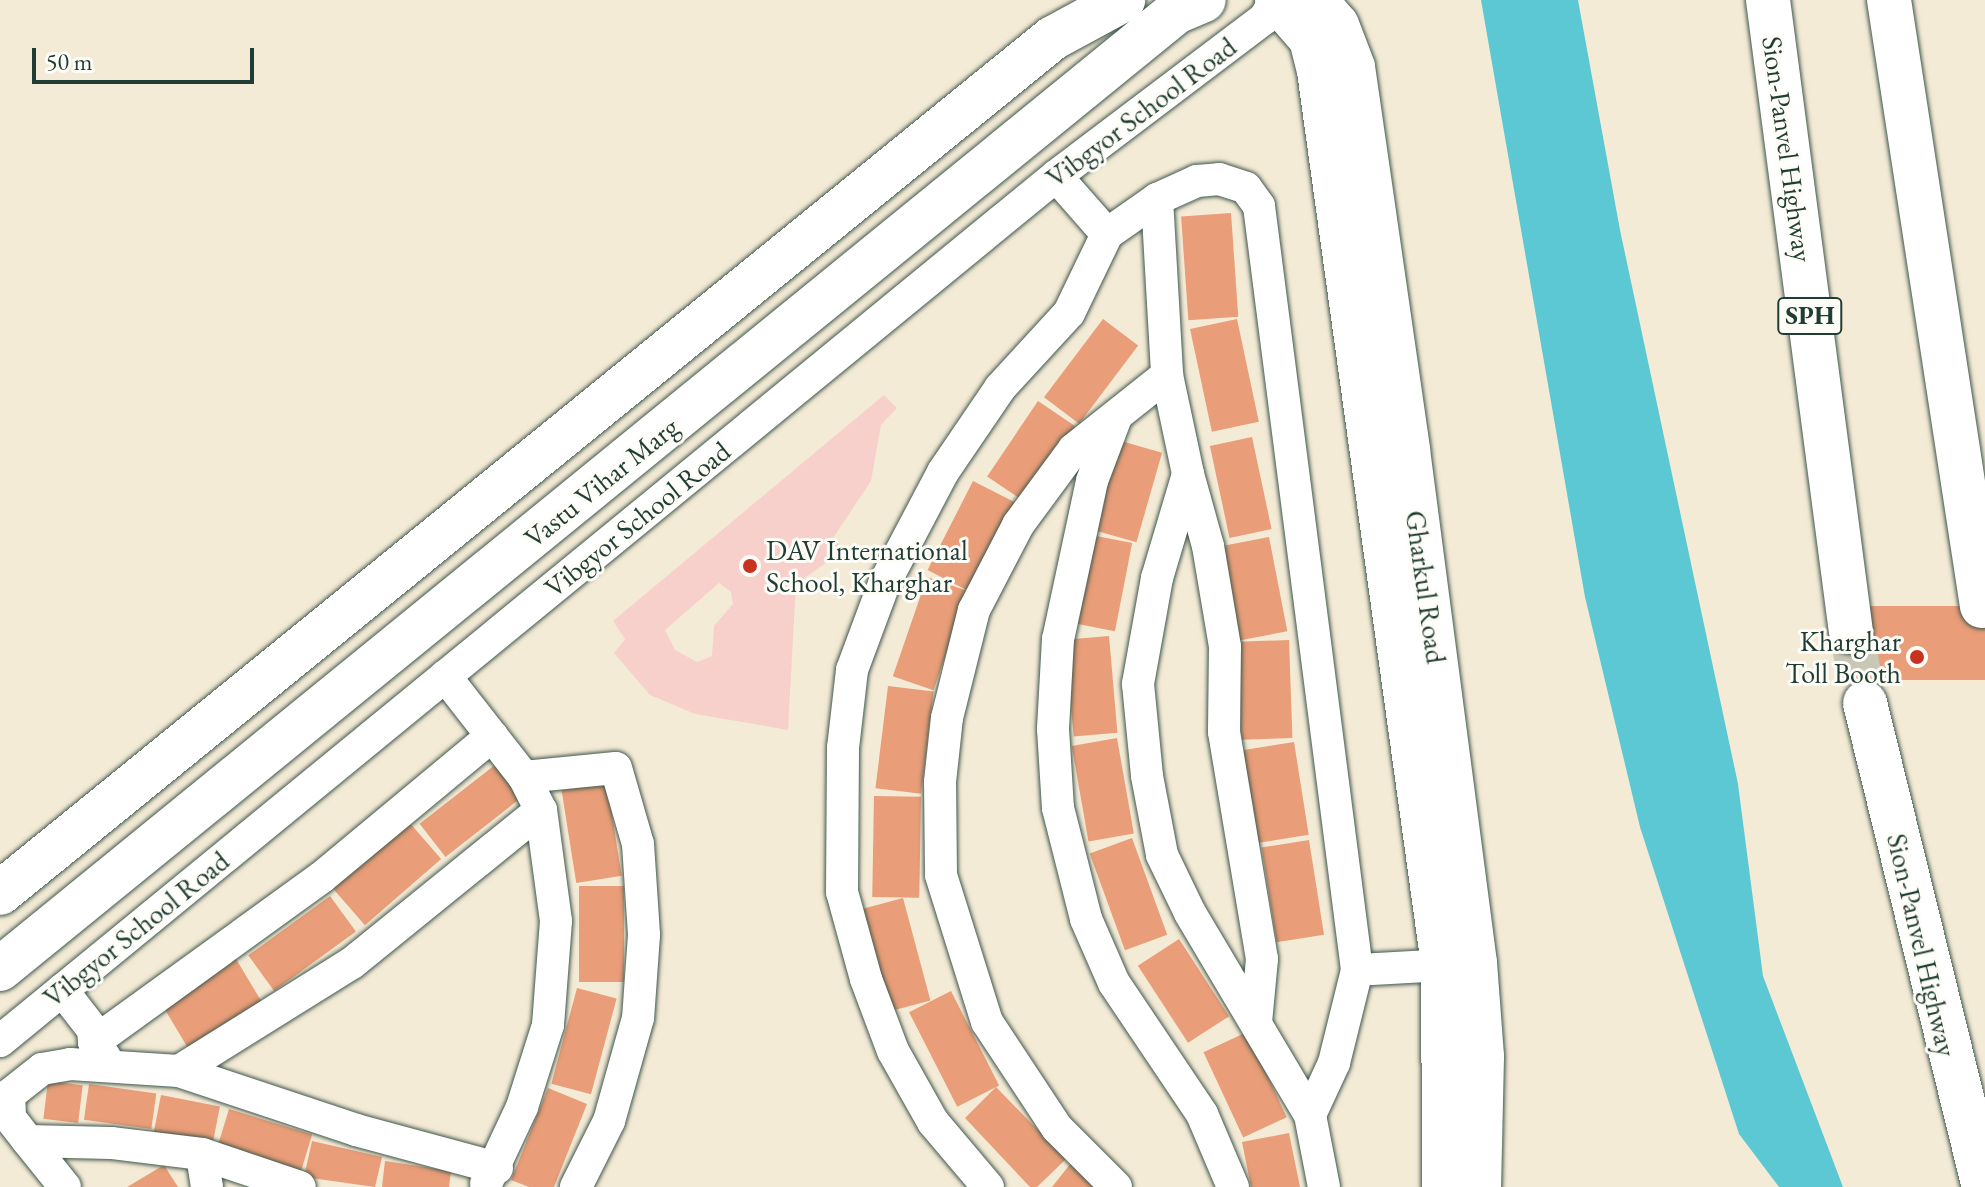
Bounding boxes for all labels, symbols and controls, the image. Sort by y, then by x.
street label: Vibgyor School Road [1039,30,1243,194]
scale bar [36,32,258,82]
street label: Sion-Panvel Highway [1756,34,1820,264]
text: 50 m [46,46,93,77]
road number: SPH [1776,294,1844,338]
street label: Vastu Vihar Marg [517,410,685,554]
street label: Vibgyor School Road [537,434,737,604]
street label: Gharkul Road [1399,508,1453,666]
place label: DAV International School, Kharghar [766,533,968,599]
marker: DAV International School, Kharghar [741,557,759,575]
place label: Kharghar Toll Booth [1785,624,1901,690]
marker: Kharghar Toll Booth [1908,648,1926,666]
street label: Sion-Panvel Highway [1880,830,1964,1060]
street label: Vibgyor School Road [36,844,236,1014]

